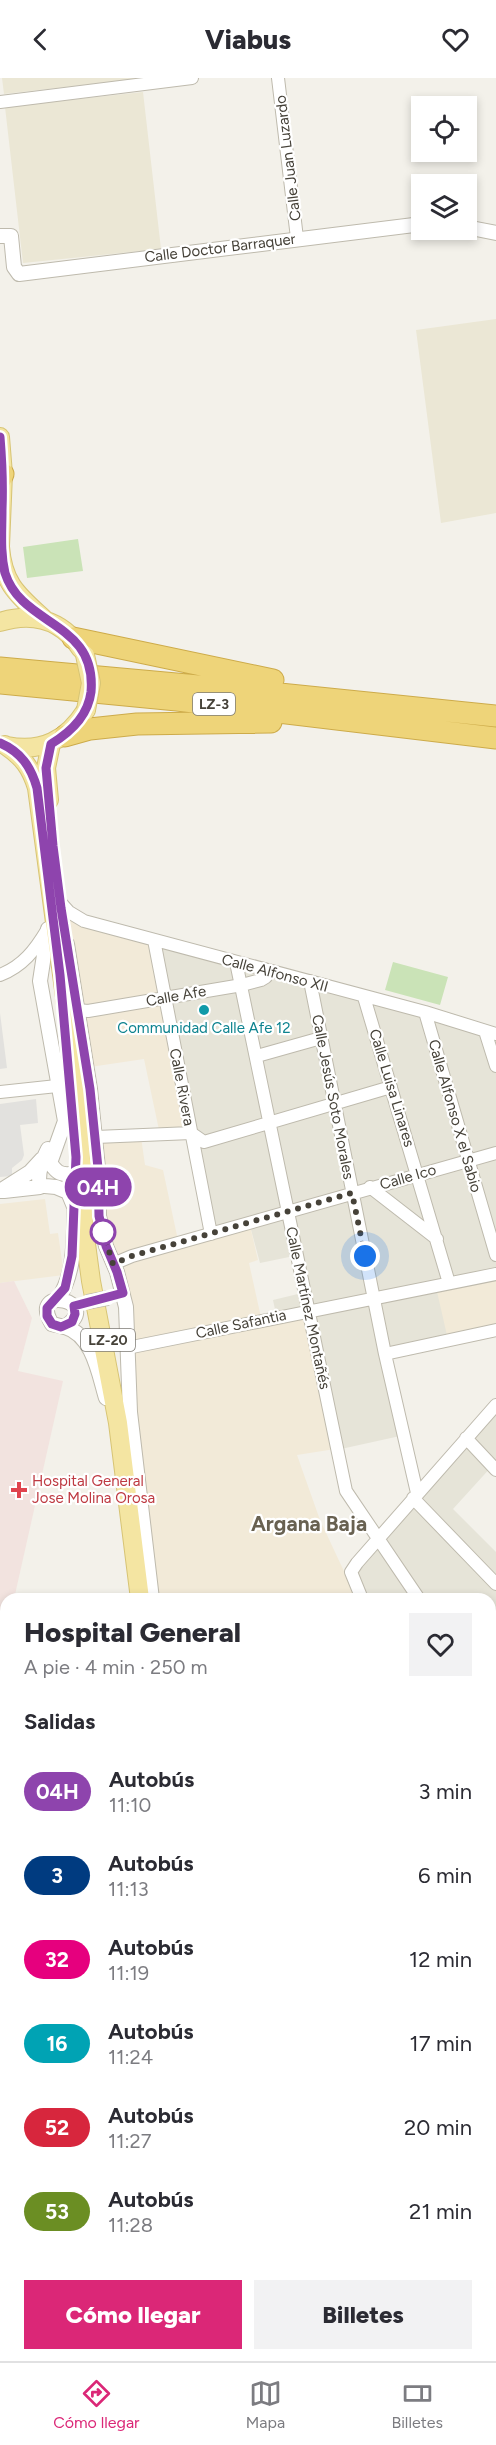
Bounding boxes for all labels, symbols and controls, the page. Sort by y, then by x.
icon: back [24,23,57,56]
text: Viabus [205,23,291,56]
icon: heart [439,23,472,56]
street label: Calle Juan Luzardo [271,94,305,222]
map controls [411,96,477,240]
button: locate [411,96,477,162]
button: layers [411,174,477,240]
street label: Calle Doctor Barraquer [143,230,297,266]
road number: LZ-3 [193,693,235,715]
street label: Calle Alfonso XII [220,950,330,996]
street label: Calle Afe [145,982,207,1010]
marker: Communidad Calle Afe 12 [197,1003,211,1017]
street label: Calle Jesús Soto Morales [308,1013,358,1181]
place label: Communidad Calle Afe 12 [117,1019,291,1037]
street label: Calle Luisa Linares [365,1027,419,1149]
street label: Calle Alfonso X el Sabio [425,1037,486,1195]
street label: Calle Rivera [166,1047,198,1127]
street label: Calle Ico [378,1160,439,1194]
line badge: 04H [63,1168,132,1206]
text: 04H [77,1175,119,1200]
unlabelled marker [90,1219,116,1245]
street label: Calle Martínez Montañés [282,1225,334,1391]
your location [350,1241,380,1271]
street label: Calle Safantia [194,1306,288,1342]
road number: LZ-20 [81,1329,135,1351]
place label: Hospital General Jose Molina Orosa [32,1472,155,1507]
marker: Hospital General Jose Molina Orosa [10,1481,28,1499]
district label: Argana Baja [251,1511,367,1536]
button: heart [409,1613,472,1676]
text: Hospital General [24,1615,241,1649]
text: A pie · 4 min · 250 m [24,1655,207,1679]
text: Salidas [24,1708,95,1735]
text: Autobús [109,1766,194,1793]
text: 3 min [418,1778,472,1805]
text: 04H [36,1779,79,1804]
text: 11:10 [109,1793,151,1817]
text: Autobús [108,1850,194,1877]
text: 6 min [418,1862,472,1889]
text: 3 [51,1863,63,1888]
text: 11:13 [108,1877,149,1901]
text: Autobús [108,1934,194,1961]
text: 12 min [409,1946,472,1973]
text: 32 [45,1947,69,1972]
text: 11:19 [108,1961,149,1985]
text: Autobús [108,2018,194,2045]
text: 17 min [410,2030,472,2057]
text: 16 [46,2031,68,2056]
text: 11:24 [108,2045,153,2069]
text: Autobús [108,2102,194,2129]
text: 20 min [404,2114,472,2141]
text: 52 [45,2115,69,2140]
text: 11:27 [108,2129,152,2153]
text: Autobús [108,2186,194,2213]
text: 21 min [409,2198,472,2225]
text: 53 [45,2199,69,2224]
text: 11:28 [108,2213,153,2237]
button: Cómo llegar [24,2280,242,2349]
button: Billetes [254,2280,472,2349]
tab: Cómo llegar [53,2377,140,2432]
tab: Mapa [246,2377,285,2432]
tab: Billetes [391,2377,443,2432]

